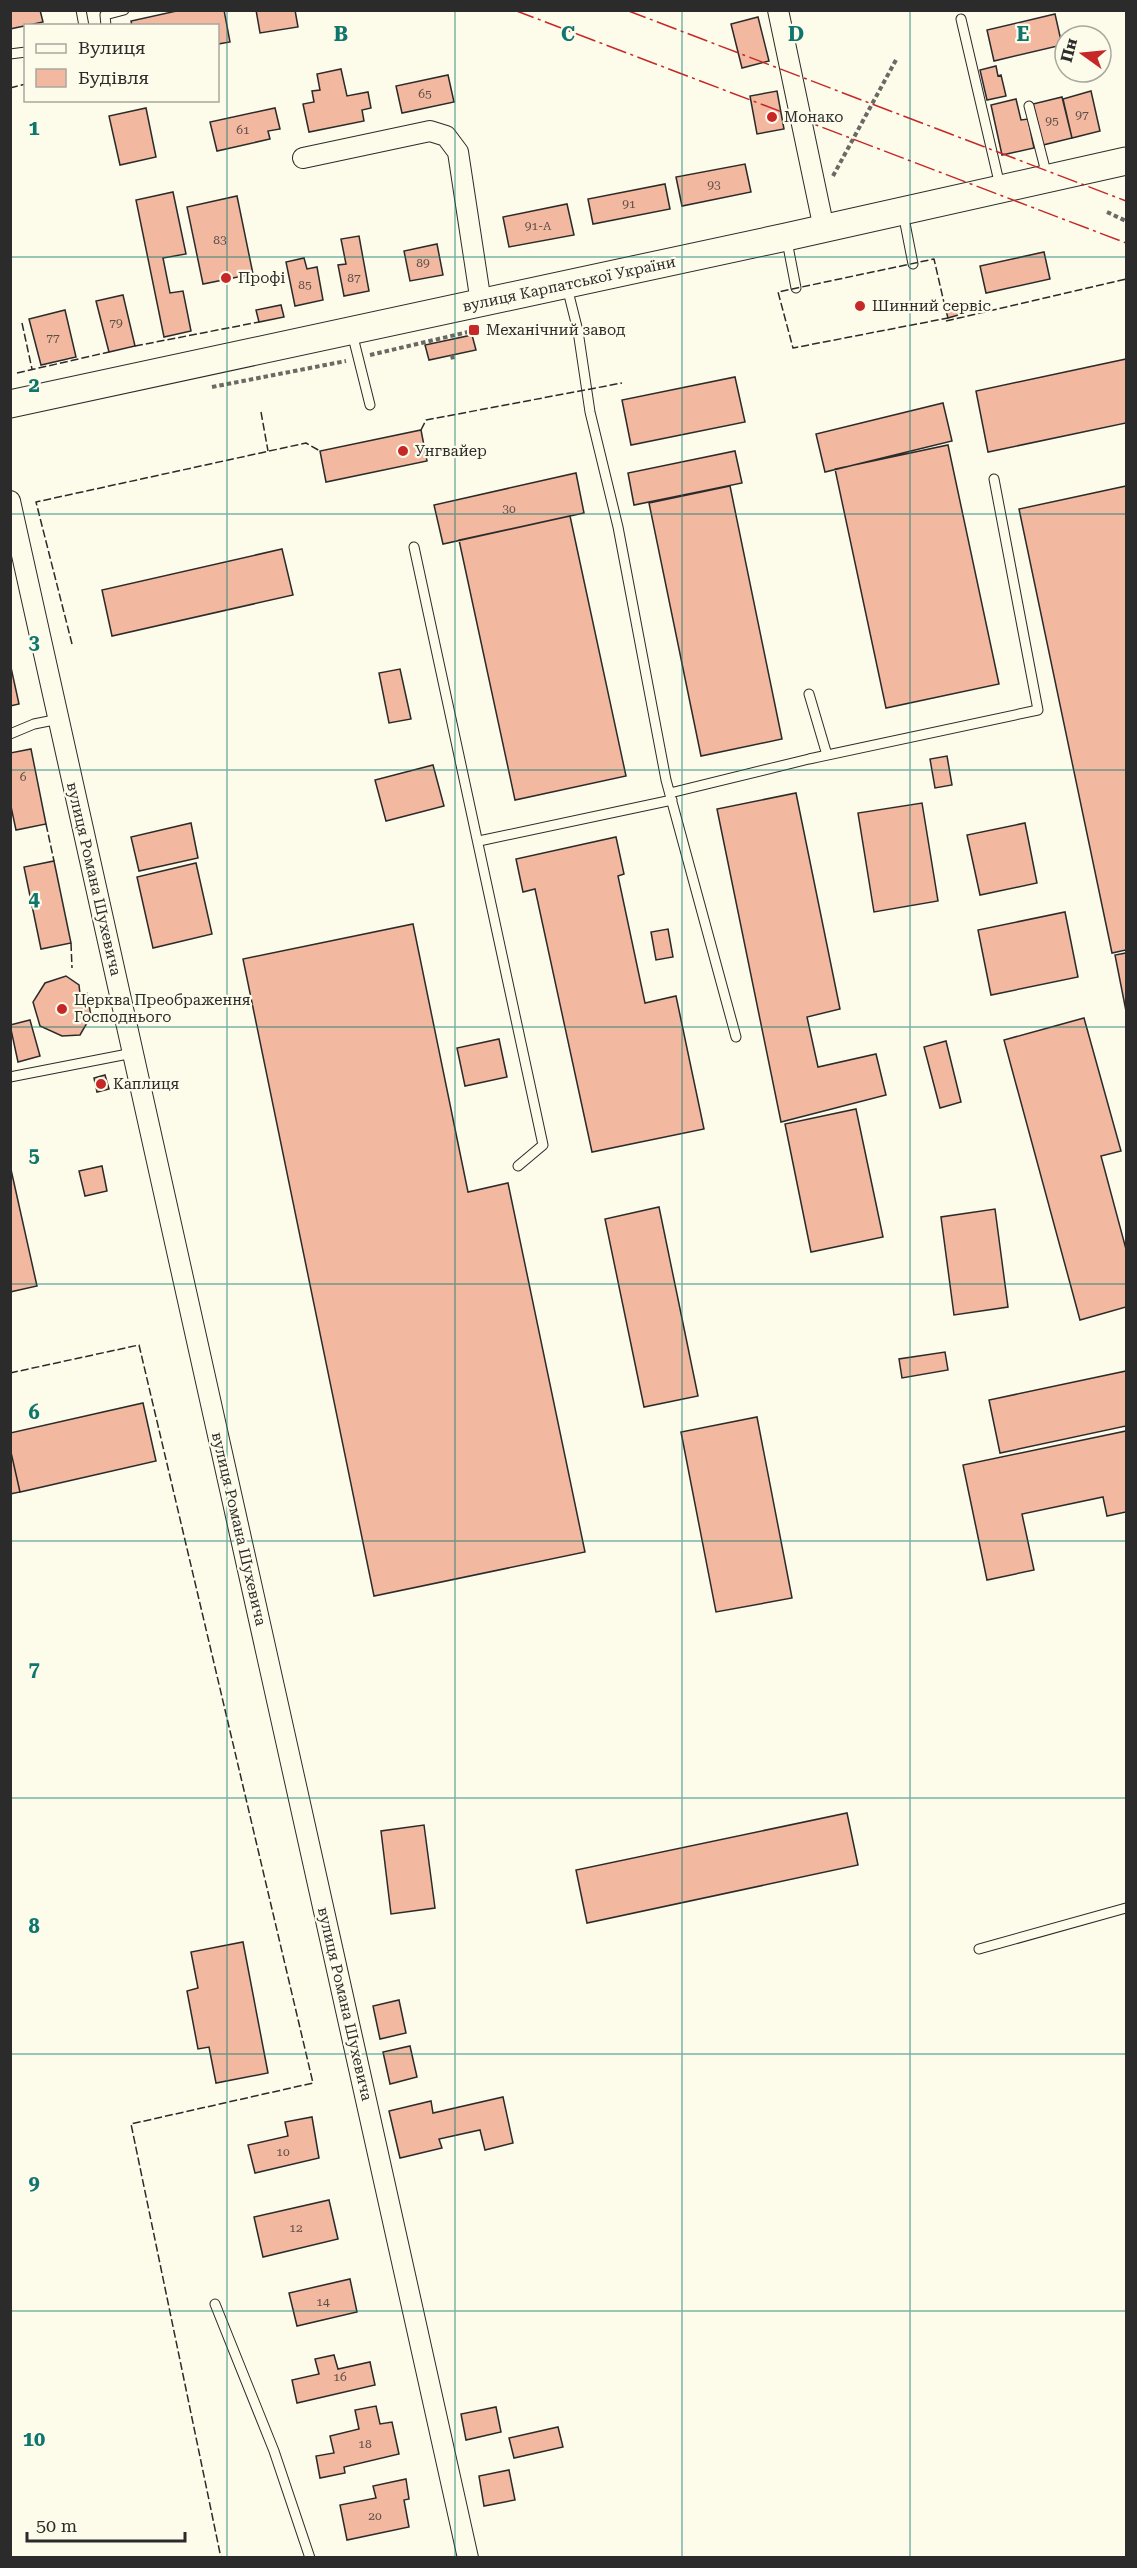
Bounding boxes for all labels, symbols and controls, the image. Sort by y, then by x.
text: B [334,22,348,46]
text: C [561,22,575,46]
text: D [788,22,804,46]
text: E [1017,22,1030,46]
legend [24,24,219,102]
north arrow [1053,24,1113,84]
text: Пн [1057,36,1081,64]
text: Вулиця [78,37,145,58]
text: Будівля [78,67,149,88]
house number: 65 [418,87,432,101]
place label: Монако [784,108,844,126]
house number: 97 [1075,108,1089,122]
marker: Монако [765,110,779,124]
house number: 95 [1045,114,1059,128]
text: 1 [28,116,40,140]
house number: 61 [236,123,250,137]
house number: 93 [707,178,721,192]
house number: 91 [622,197,636,211]
house number: 91-А [525,219,552,233]
house number: 83 [213,233,227,247]
street label: вулиця Карпатської України [461,253,677,315]
house number: 89 [416,256,430,270]
place label: Профі [238,269,286,287]
marker: Профі [219,271,233,285]
house number: 87 [347,271,361,285]
house number: 85 [298,278,312,292]
place label: Шинний сервіс [872,297,991,315]
marker: Шинний сервіс [853,299,867,313]
house number: 79 [109,316,123,330]
place label: Механічний завод [486,321,626,339]
marker: Механічний завод [467,323,481,337]
house number: 77 [46,331,60,345]
text: 2 [28,373,40,397]
place label: Унгвайер [415,442,487,460]
marker: Унгвайер [396,444,410,458]
house number: 30 [502,502,516,516]
text: 3 [28,630,40,654]
house number: 6 [20,770,27,784]
street label: вулиця Романа Шухевича [63,780,125,978]
text: 4 [28,887,40,911]
place label: Церква Преображення Господнього [74,991,251,1026]
marker: Церква Преображення Господнього [55,1002,69,1016]
place label: Каплиця [113,1075,179,1093]
marker: Каплиця [94,1077,108,1091]
text: 5 [28,1143,40,1167]
text: 6 [28,1400,40,1424]
street label: вулиця Романа Шухевича [208,1430,270,1628]
text: 7 [28,1657,40,1681]
street label: вулиця Романа Шухевича [314,1905,376,2103]
text: 8 [28,1914,40,1938]
house number: 10 [276,2145,290,2159]
text: 9 [28,2171,40,2195]
house number: 12 [289,2221,303,2235]
house number: 14 [316,2295,330,2309]
house number: 16 [333,2370,347,2384]
text: 10 [23,2427,45,2451]
house number: 18 [358,2437,372,2451]
scale bar [27,2505,184,2543]
house number: 20 [368,2509,382,2523]
text: 50 m [36,2515,77,2536]

